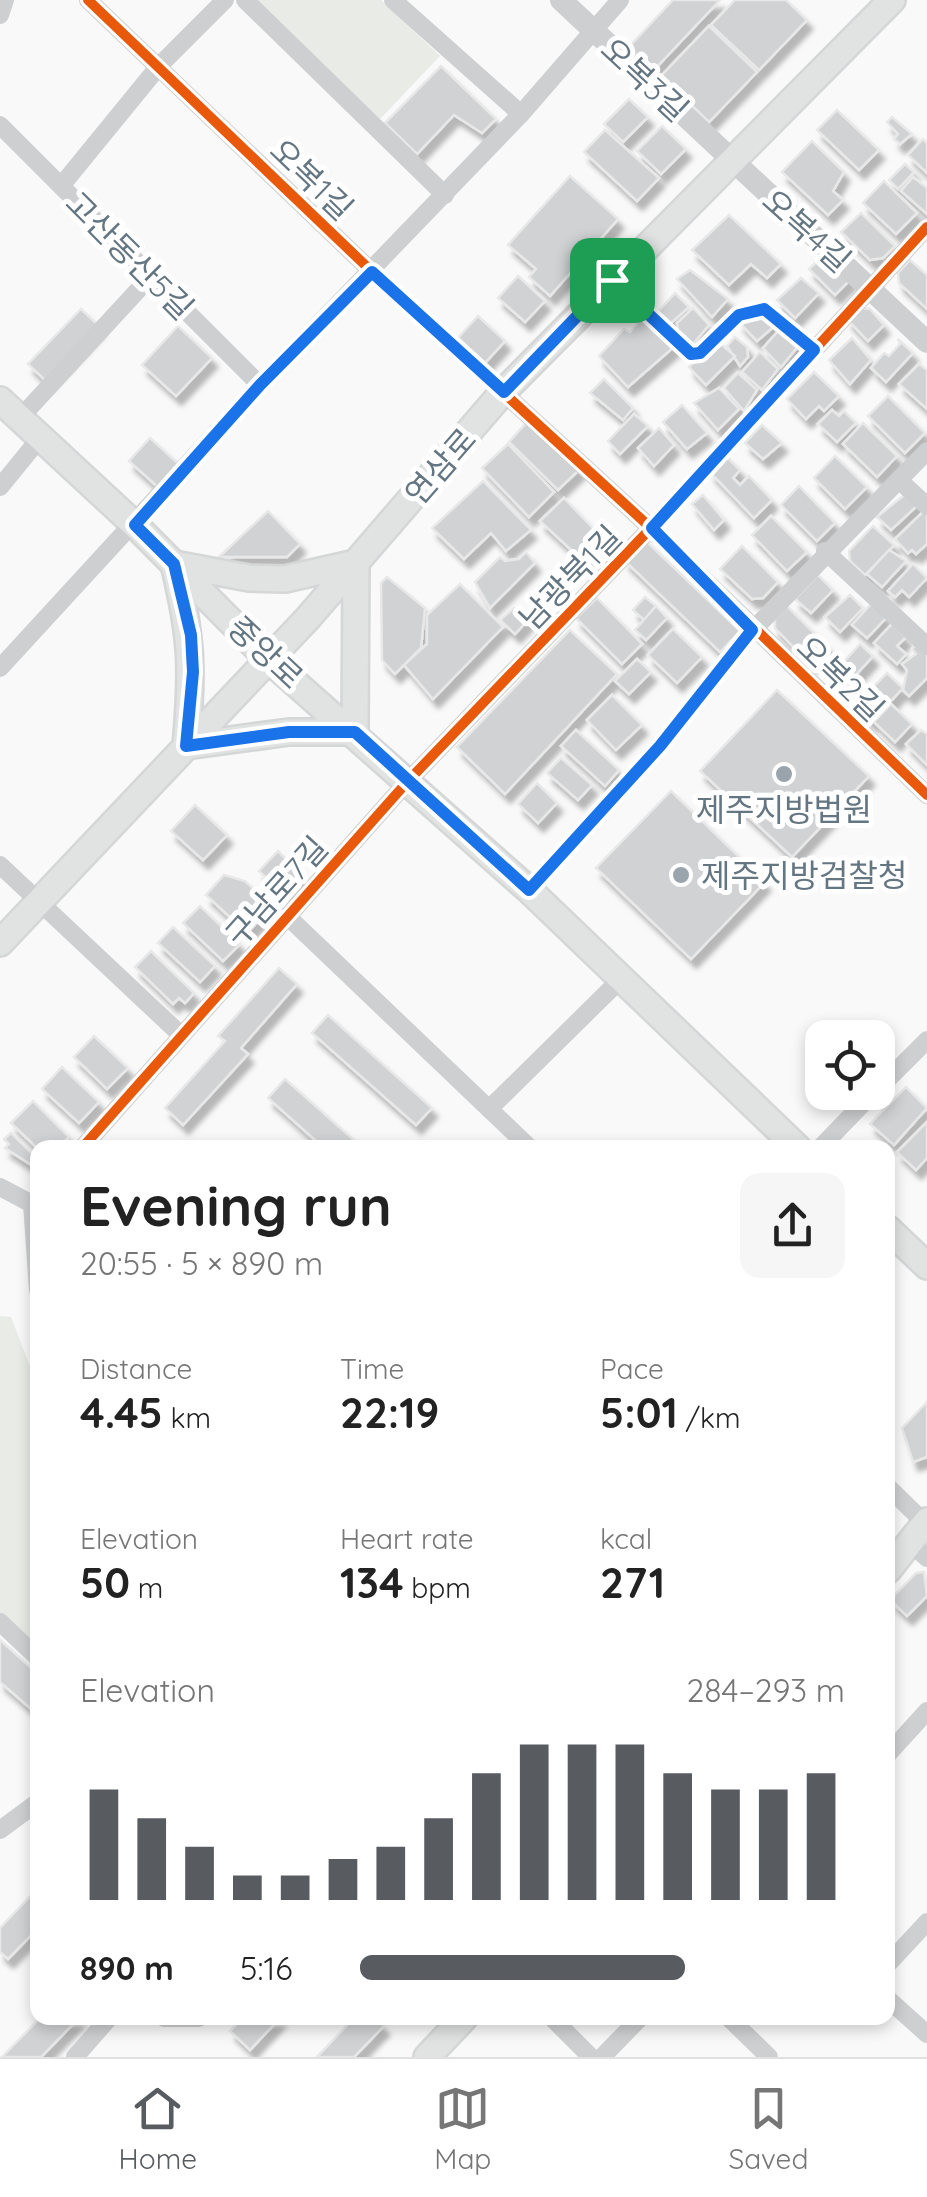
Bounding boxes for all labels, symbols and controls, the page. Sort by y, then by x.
street label: 오복3길 [593,29,697,129]
street label: 오복1길 [262,130,362,228]
street label: 오복4길 [755,180,859,280]
street label: 고산동산5길 [58,183,202,327]
pin [570,238,655,323]
icon: arrive [585,253,640,308]
street label: 연삼로 [396,420,484,512]
street label: 남광북1길 [511,516,629,638]
street label: 중앙로 [220,607,312,697]
street label: 오복2길 [789,627,893,729]
marker: 제주지방법원 [773,763,795,785]
place label: 제주지방법원 [696,789,872,829]
street label: 구남로7길 [216,828,336,954]
place label: 제주지방검찰청 [701,855,907,895]
marker: 제주지방검찰청 [670,864,692,886]
map controls [805,1020,895,1110]
button: locate [805,1020,895,1110]
text: Evening run [80,1171,392,1240]
button: share [740,1173,845,1278]
text: 20:55 · 5 × 890 m [80,1243,323,1283]
text: Distance [80,1351,192,1386]
text: Time [340,1351,404,1386]
text: Pace [600,1351,664,1386]
text: 4.45 [80,1386,163,1439]
text: 22:19 [340,1386,439,1439]
text: 5:01 [600,1386,678,1439]
text: km [163,1400,211,1435]
text: /km [678,1400,741,1435]
text: Elevation [80,1521,198,1556]
text: Heart rate [340,1521,474,1556]
text: kcal [600,1521,652,1556]
text: 50 [80,1556,130,1609]
text: 134 [340,1556,404,1609]
text: 271 [600,1556,665,1609]
text: m [130,1570,163,1605]
text: bpm [404,1570,471,1605]
text: Elevation [80,1670,215,1710]
text: 284–293 m [687,1670,845,1710]
text: 890 m [80,1948,174,1988]
text: 5:16 [240,1948,292,1988]
tab: Home [119,2081,197,2176]
tab: Map [434,2081,491,2176]
tab: Saved [729,2081,808,2176]

